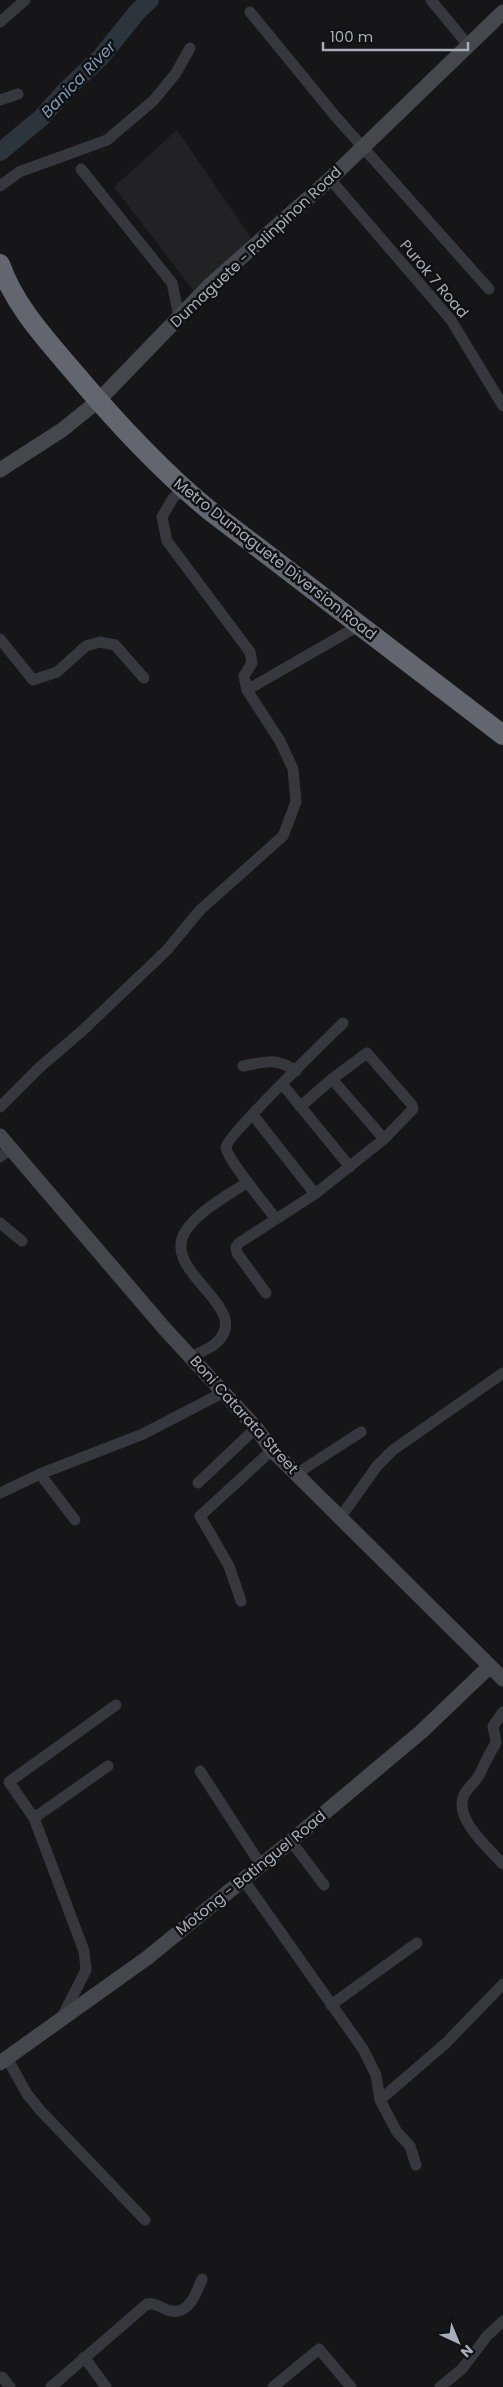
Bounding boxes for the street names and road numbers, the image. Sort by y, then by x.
street label: Dumaguete - Palinpinon Road [165,161,346,332]
street label: Purok 7 Road [395,235,473,322]
street label: Metro Dumaguete Diversion Road [170,473,381,644]
street label: Boni Catarata Street [185,1351,303,1478]
street label: Motong - Batinguel Road [171,1805,330,1940]

